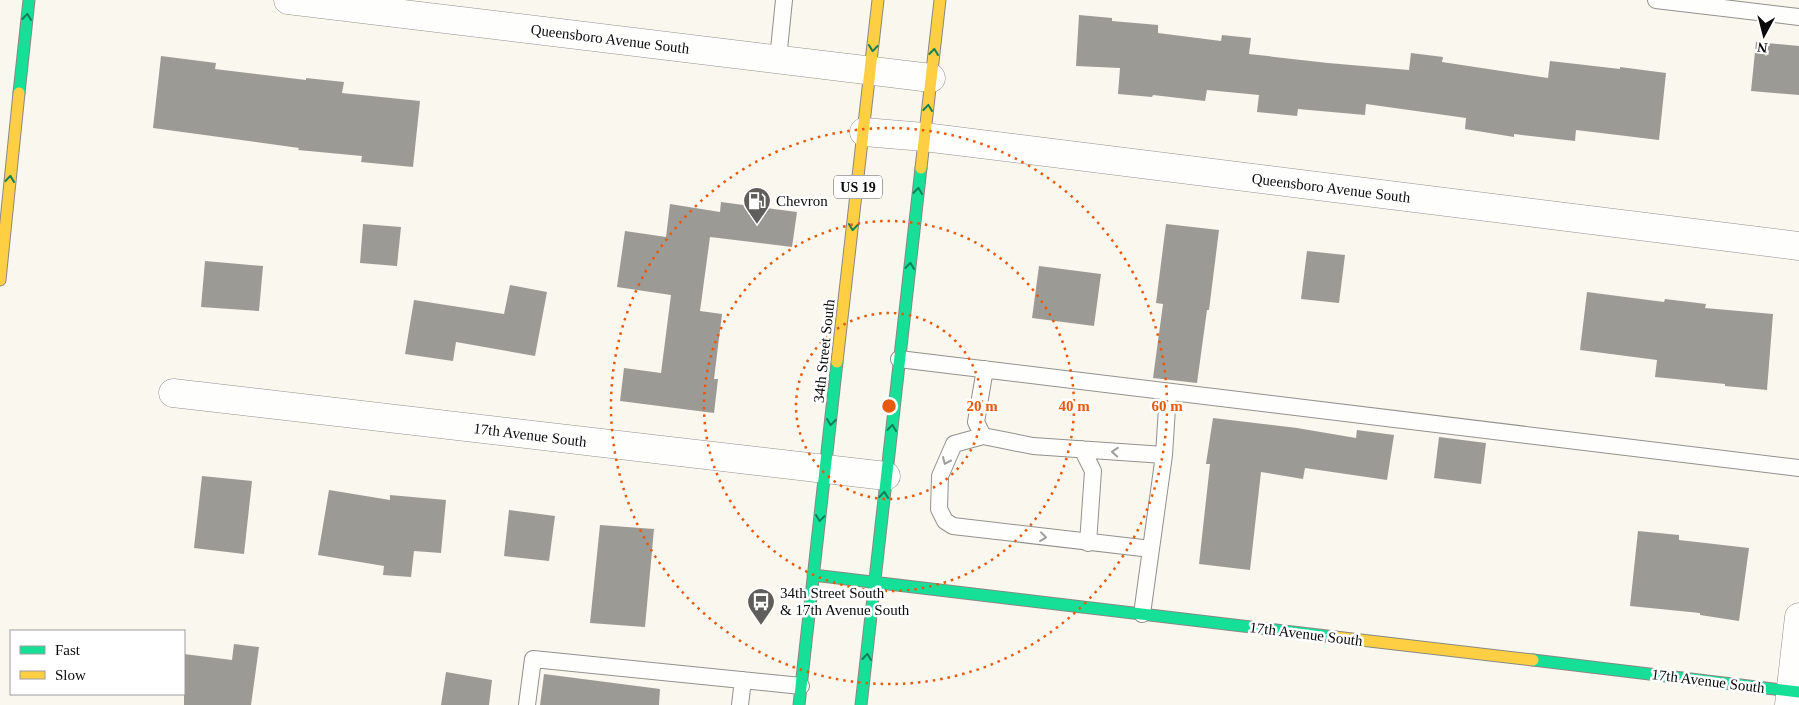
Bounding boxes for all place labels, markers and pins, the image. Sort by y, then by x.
fuel station icon: Chevron [742,186,772,225]
place label: Chevron [776,193,828,209]
centre of rings [880,397,898,415]
place label: 34th Street South & 17th Avenue South [780,585,910,618]
bus stop icon: 34th Street South & 17th Avenue South [746,587,776,626]

